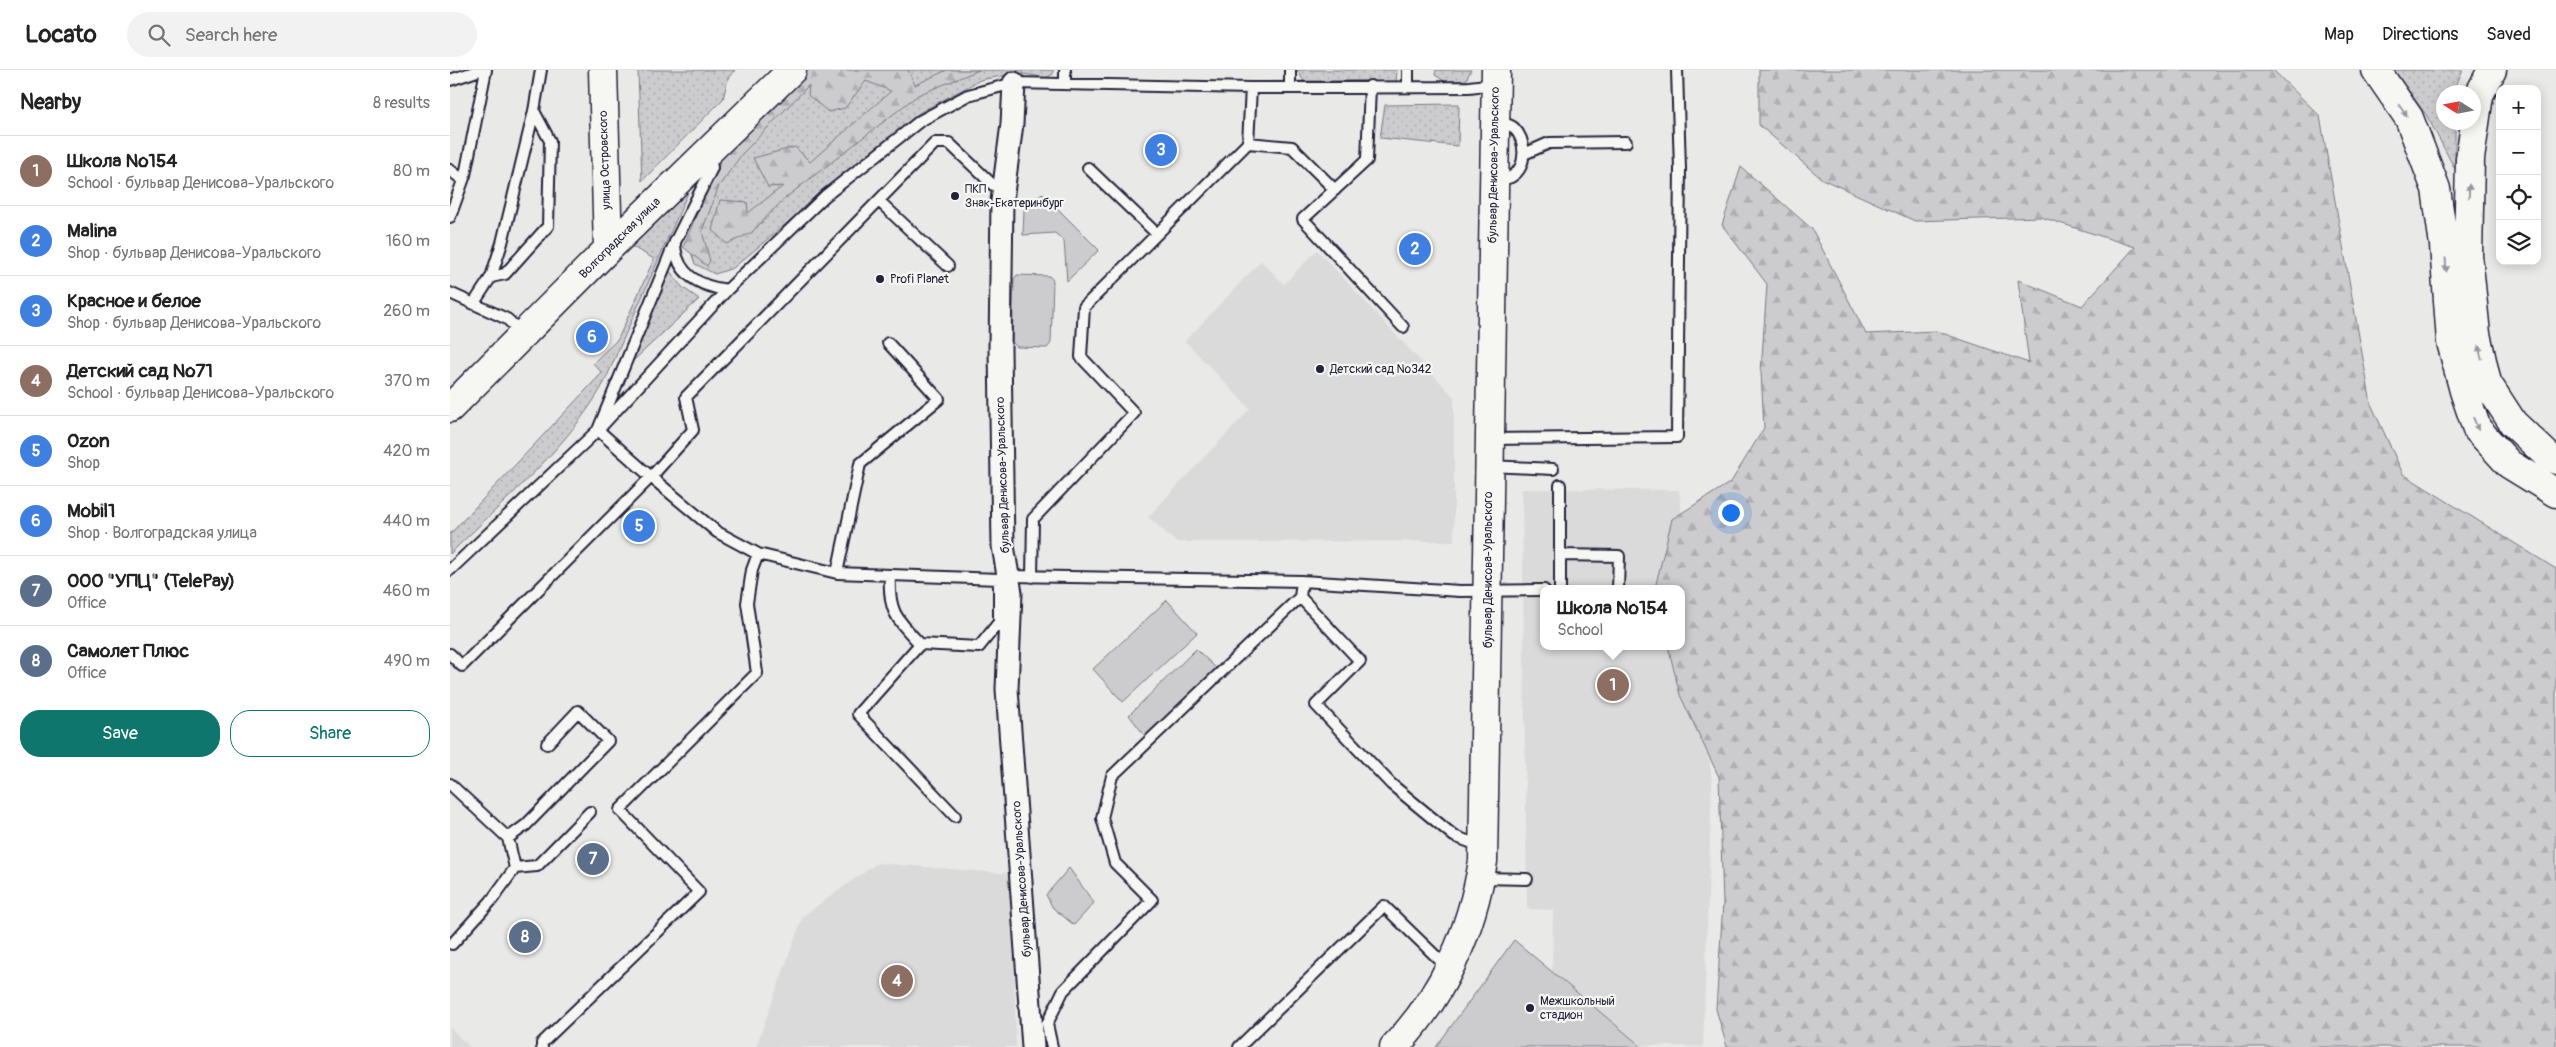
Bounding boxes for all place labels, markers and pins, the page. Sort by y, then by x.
pin: 3 [1145,131,1177,169]
place label: ПКП Знак-Екатеринбург [965,182,1064,211]
marker: ПКП Знак-Екатеринбург [949,190,961,202]
pin: 2 [1399,230,1431,268]
place label: Profi Planet [890,272,949,287]
marker: Profi Planet [874,273,886,285]
pin: 6 [576,318,608,356]
place label: Детский сад №342 [1329,362,1432,377]
marker: Детский сад №342 [1314,363,1326,375]
pin: 5 [623,507,655,545]
pin: 1 [1597,666,1629,704]
pin: 7 [577,840,609,878]
pin: 8 [509,918,541,956]
pin: 4 [881,962,913,1000]
place label: Межшкольный стадион [1540,994,1615,1023]
marker: Межшкольный стадион [1524,1002,1536,1014]

